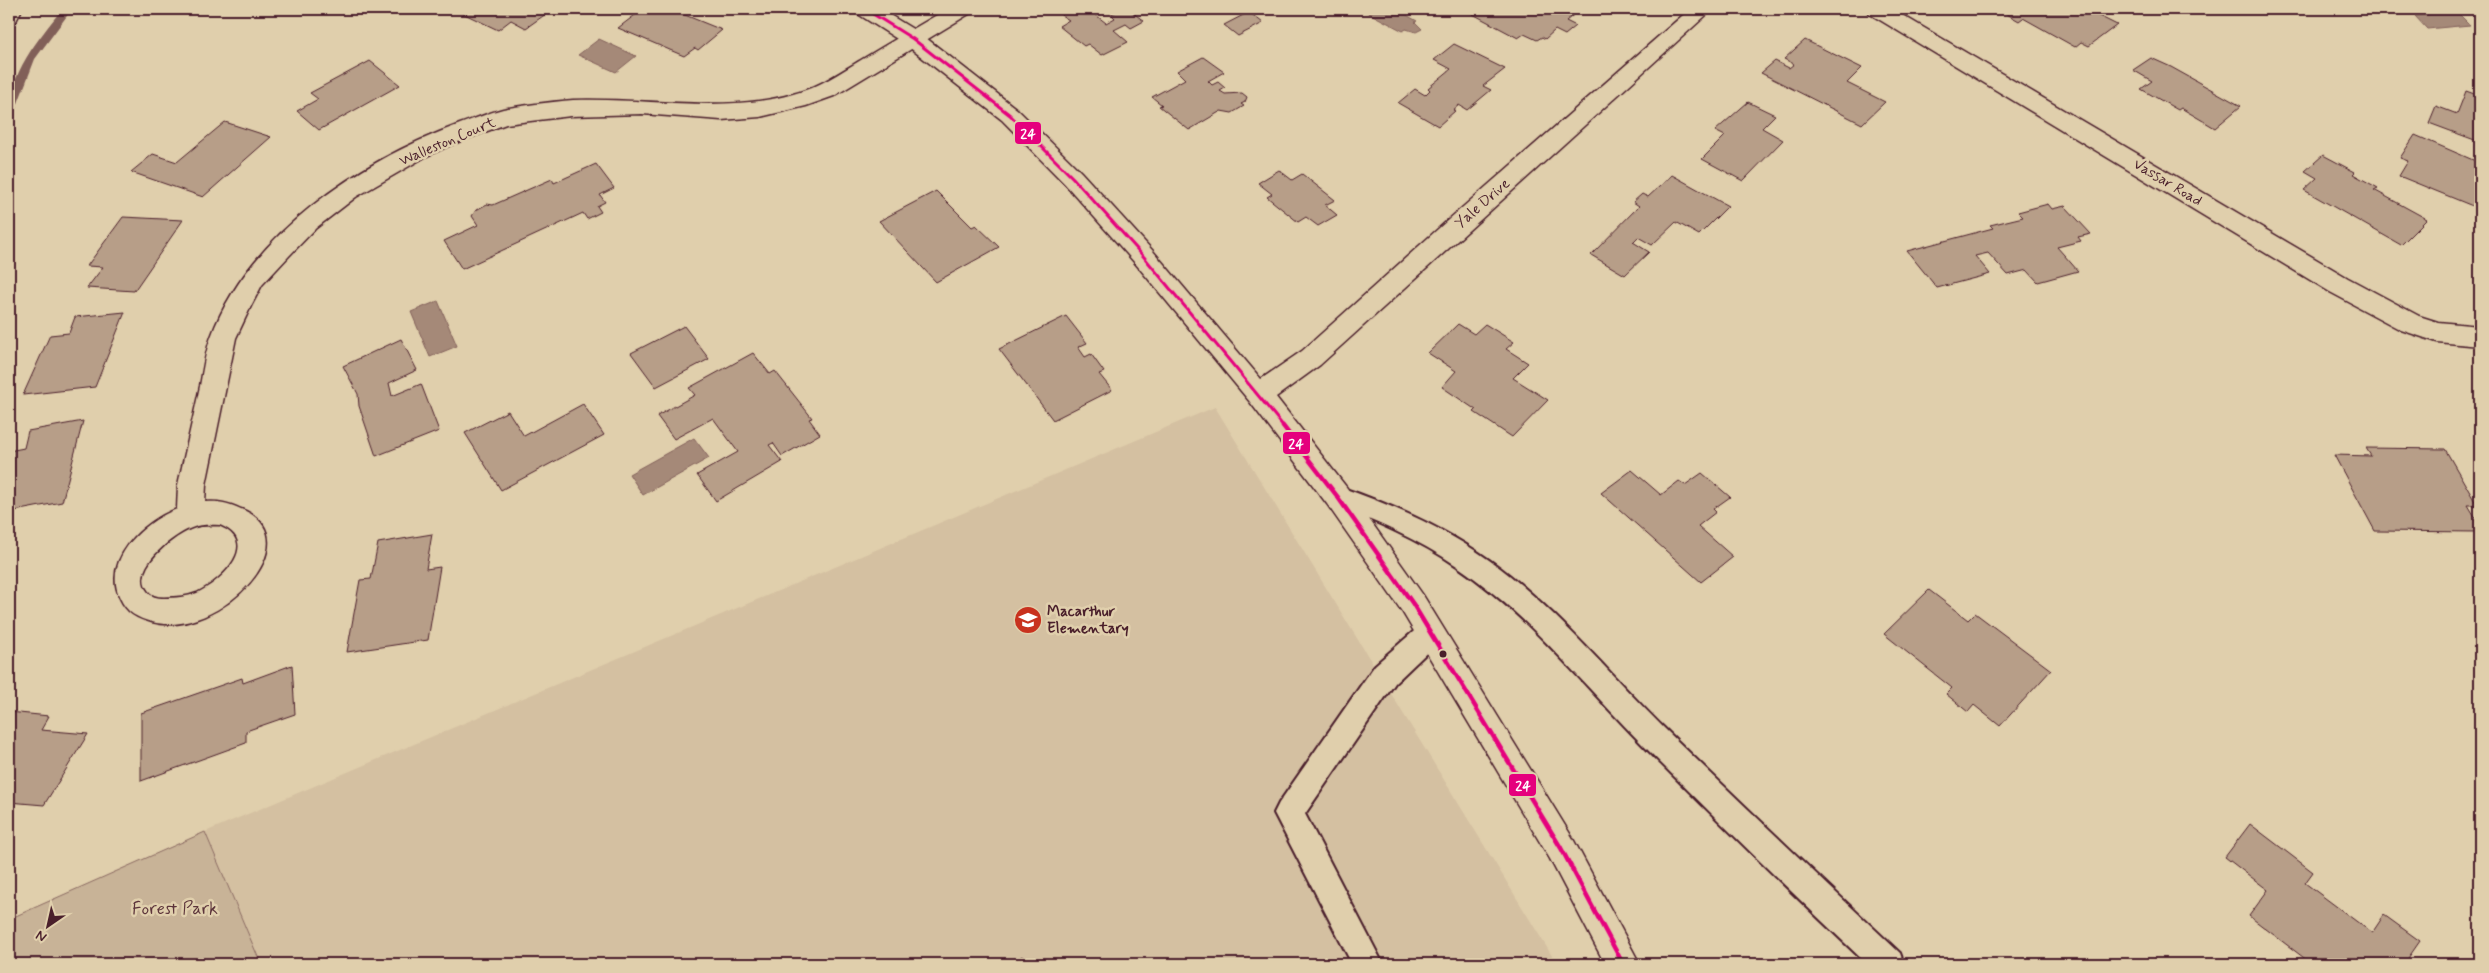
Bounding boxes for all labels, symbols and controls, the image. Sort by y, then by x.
street label: Walleston Court [396,113,499,171]
line badge: 24 [1014,121,1042,145]
text: 24 [1020,125,1036,143]
street label: Vassar Road [2129,155,2206,211]
street label: Yale Drive [1451,174,1515,233]
line badge: 24 [1282,431,1311,455]
text: 24 [1288,435,1304,453]
place label: Macarthur Elementary [1047,602,1129,639]
school or university icon: Macarthur Elementary [1013,605,1043,635]
unlabelled marker [1438,649,1448,659]
line badge: 24 [1508,773,1537,797]
text: 24 [1515,777,1531,795]
park label: Forest Park [132,897,218,921]
north arrow [22,900,72,950]
text: N [32,926,50,946]

